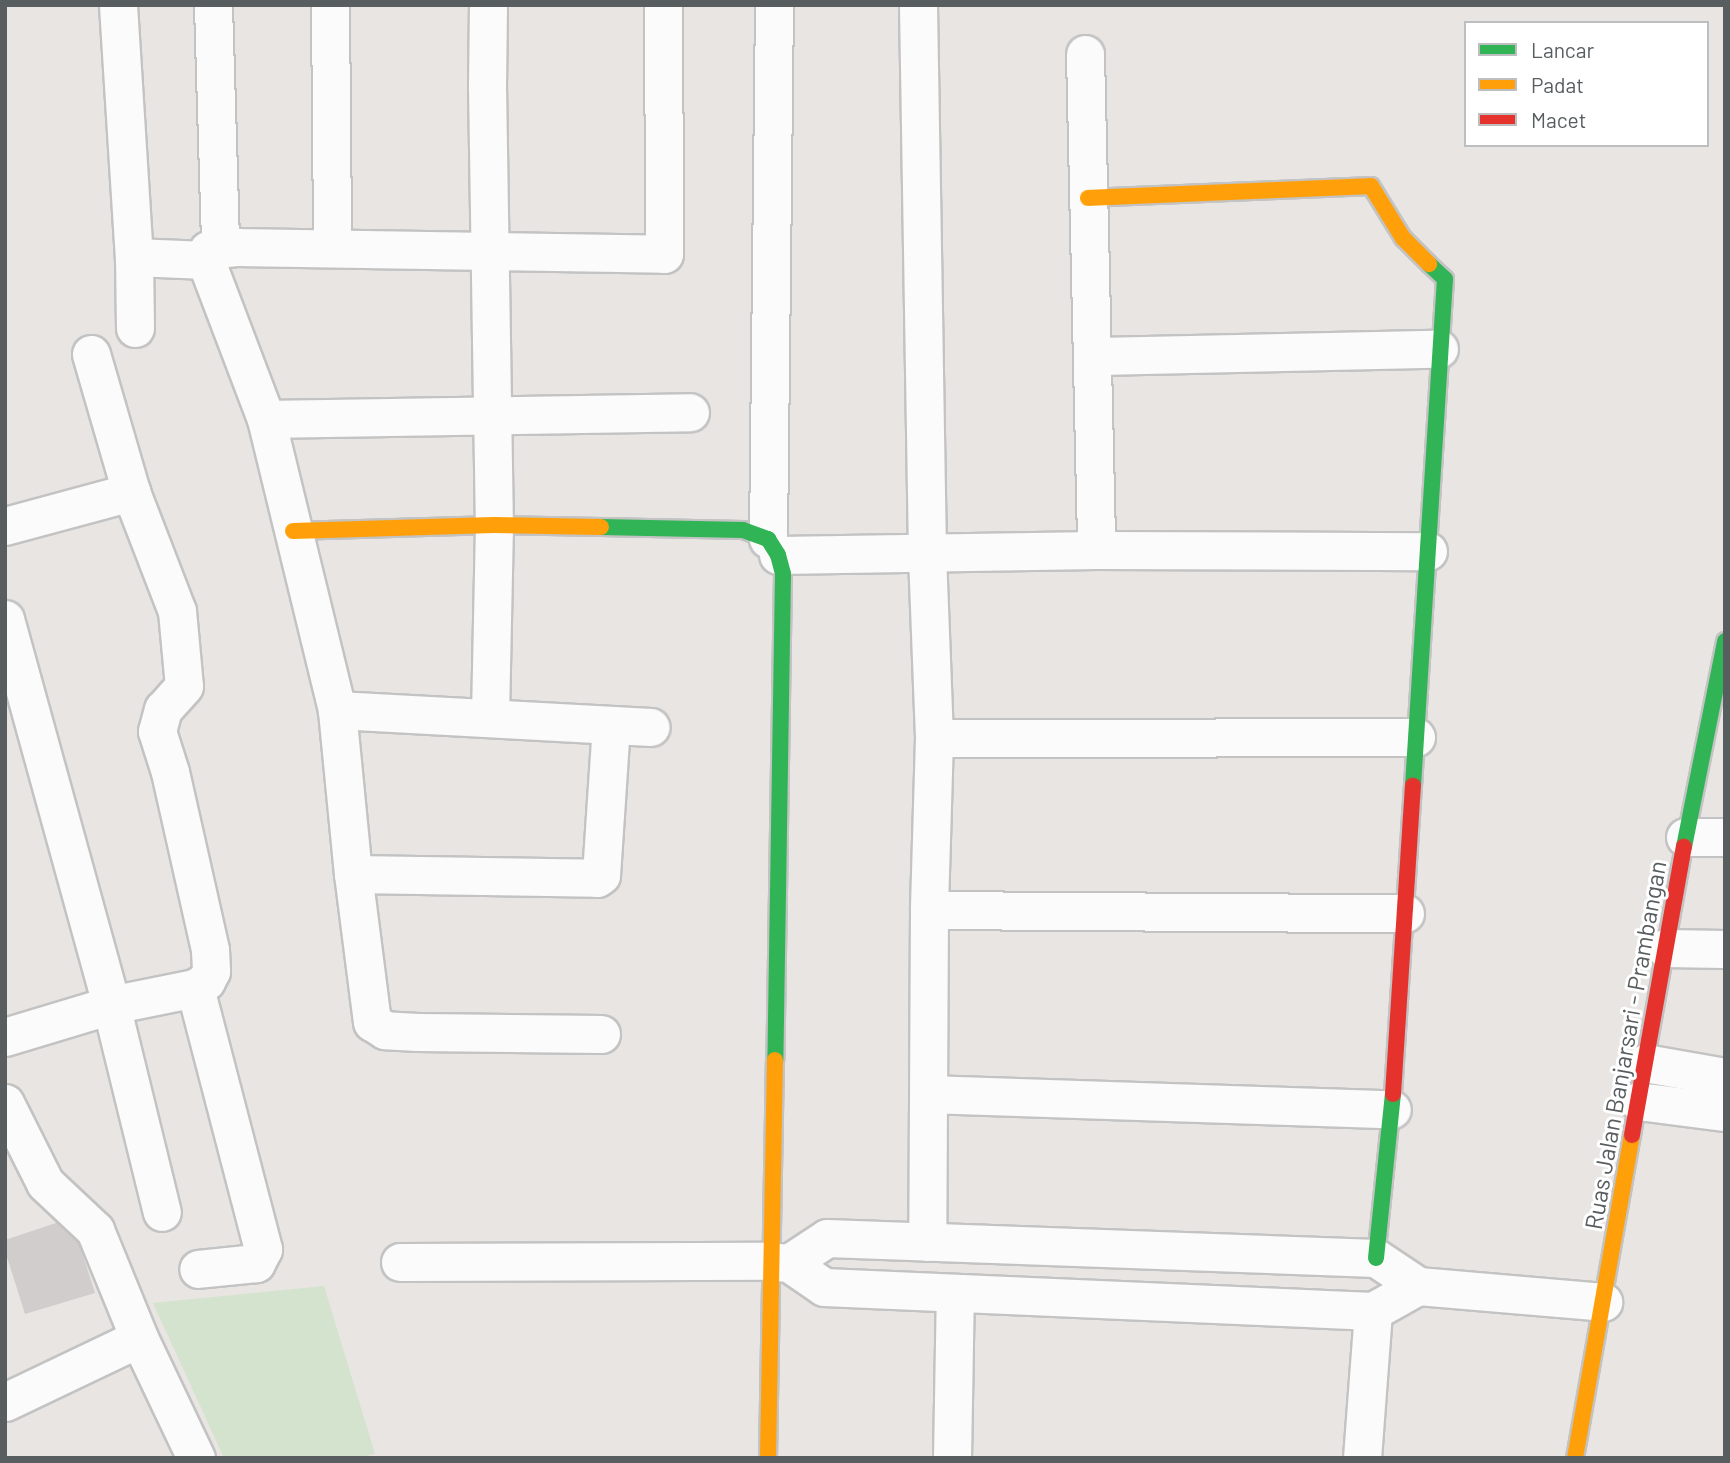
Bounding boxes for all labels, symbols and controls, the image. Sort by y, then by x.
legend [1464,21,1709,147]
text: Lancar [1531,37,1594,62]
text: Padat [1531,72,1584,97]
text: Macet [1531,107,1586,132]
street label: Ruas Jalan Banjarsari - Prambangan [1578,858,1672,1232]

